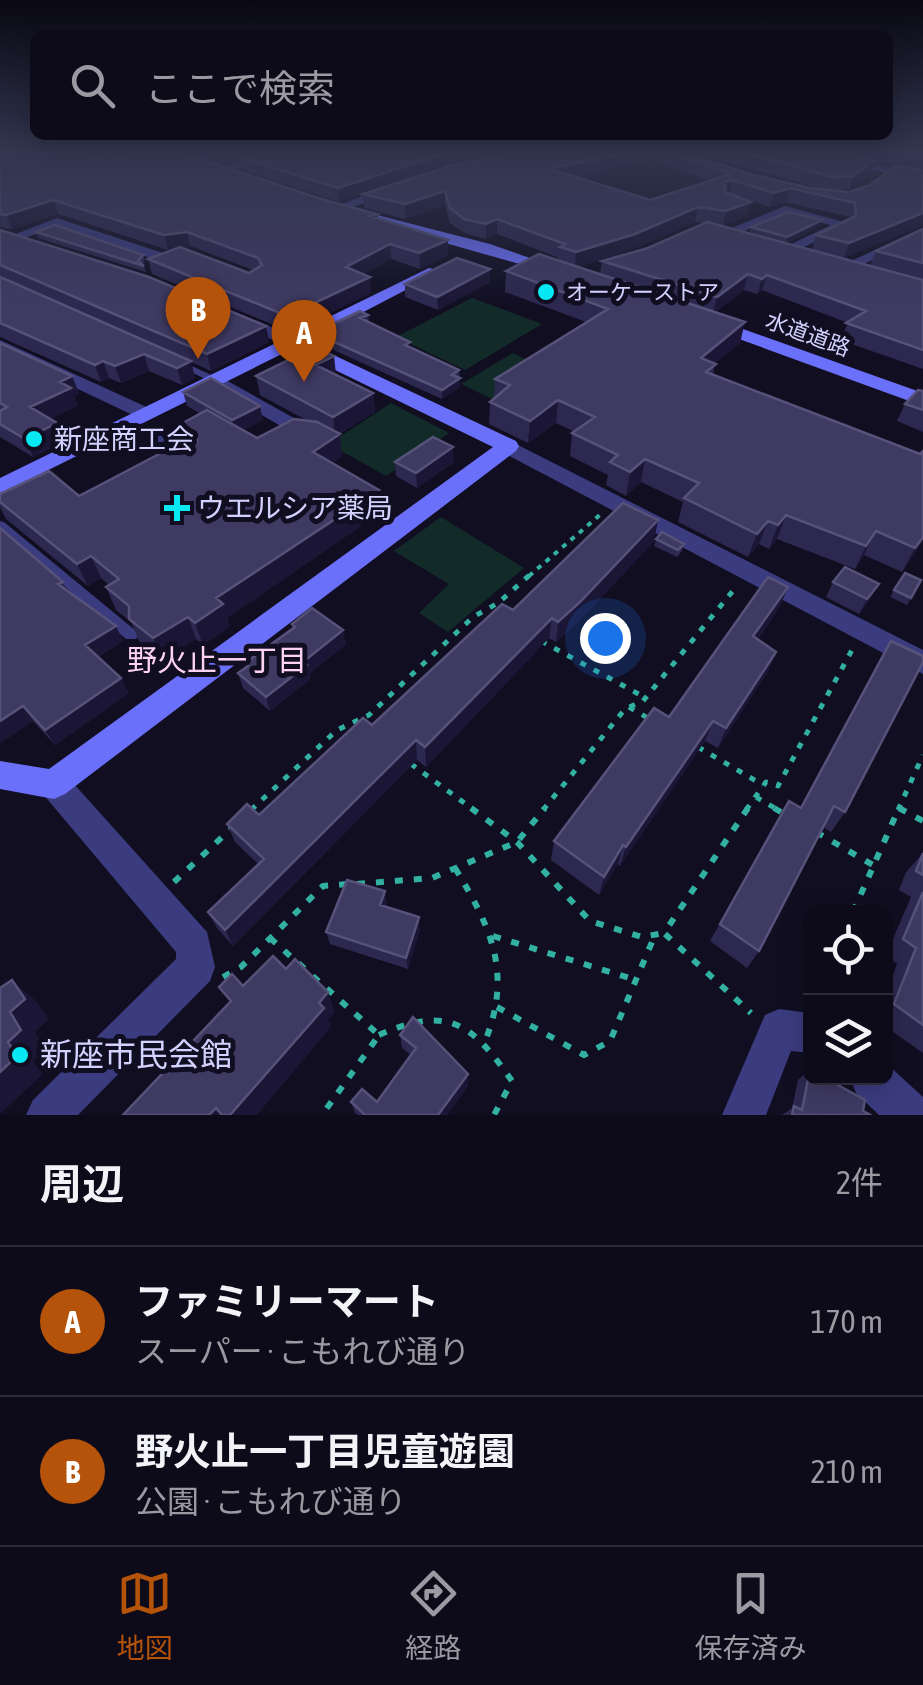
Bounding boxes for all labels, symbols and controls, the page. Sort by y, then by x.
search box [30,30,893,140]
icon: search [65,58,120,113]
text: ここで検索 [145,67,335,110]
pin: B [166,276,230,359]
place label: オーケーストア [566,279,719,305]
marker: オーケーストア [535,281,557,303]
pin: A [272,300,336,382]
street label: 水道道路 [762,307,854,361]
place label: 新座商工会 [54,423,194,455]
marker: 新座商工会 [23,428,45,450]
place label: ウエルシア薬局 [197,492,393,524]
marker: ウエルシア薬局 [166,497,188,519]
your location [580,613,631,664]
district label: 野火止一丁目 [127,643,307,677]
map controls [803,905,893,1085]
button: locate [803,905,893,995]
button: layers [803,995,893,1085]
place label: 新座市民会館 [40,1036,232,1073]
marker: 新座市民会館 [9,1044,31,1066]
text: 周辺 [40,1160,124,1208]
text: 2件 [836,1164,883,1201]
text: ファミリーマート [135,1280,439,1323]
text: A [65,1303,80,1340]
text: 170 m [810,1303,883,1340]
text: スーパー · こもれび通り [135,1333,470,1370]
text: 野火止一丁目児童遊園 [135,1430,515,1473]
text: B [65,1453,80,1490]
text: 210 m [810,1453,883,1490]
text: 公園 · こもれび通り [135,1483,407,1520]
tab: 地図 [116,1566,173,1666]
tab: 経路 [405,1566,462,1666]
tab: 保存済み [694,1566,807,1666]

